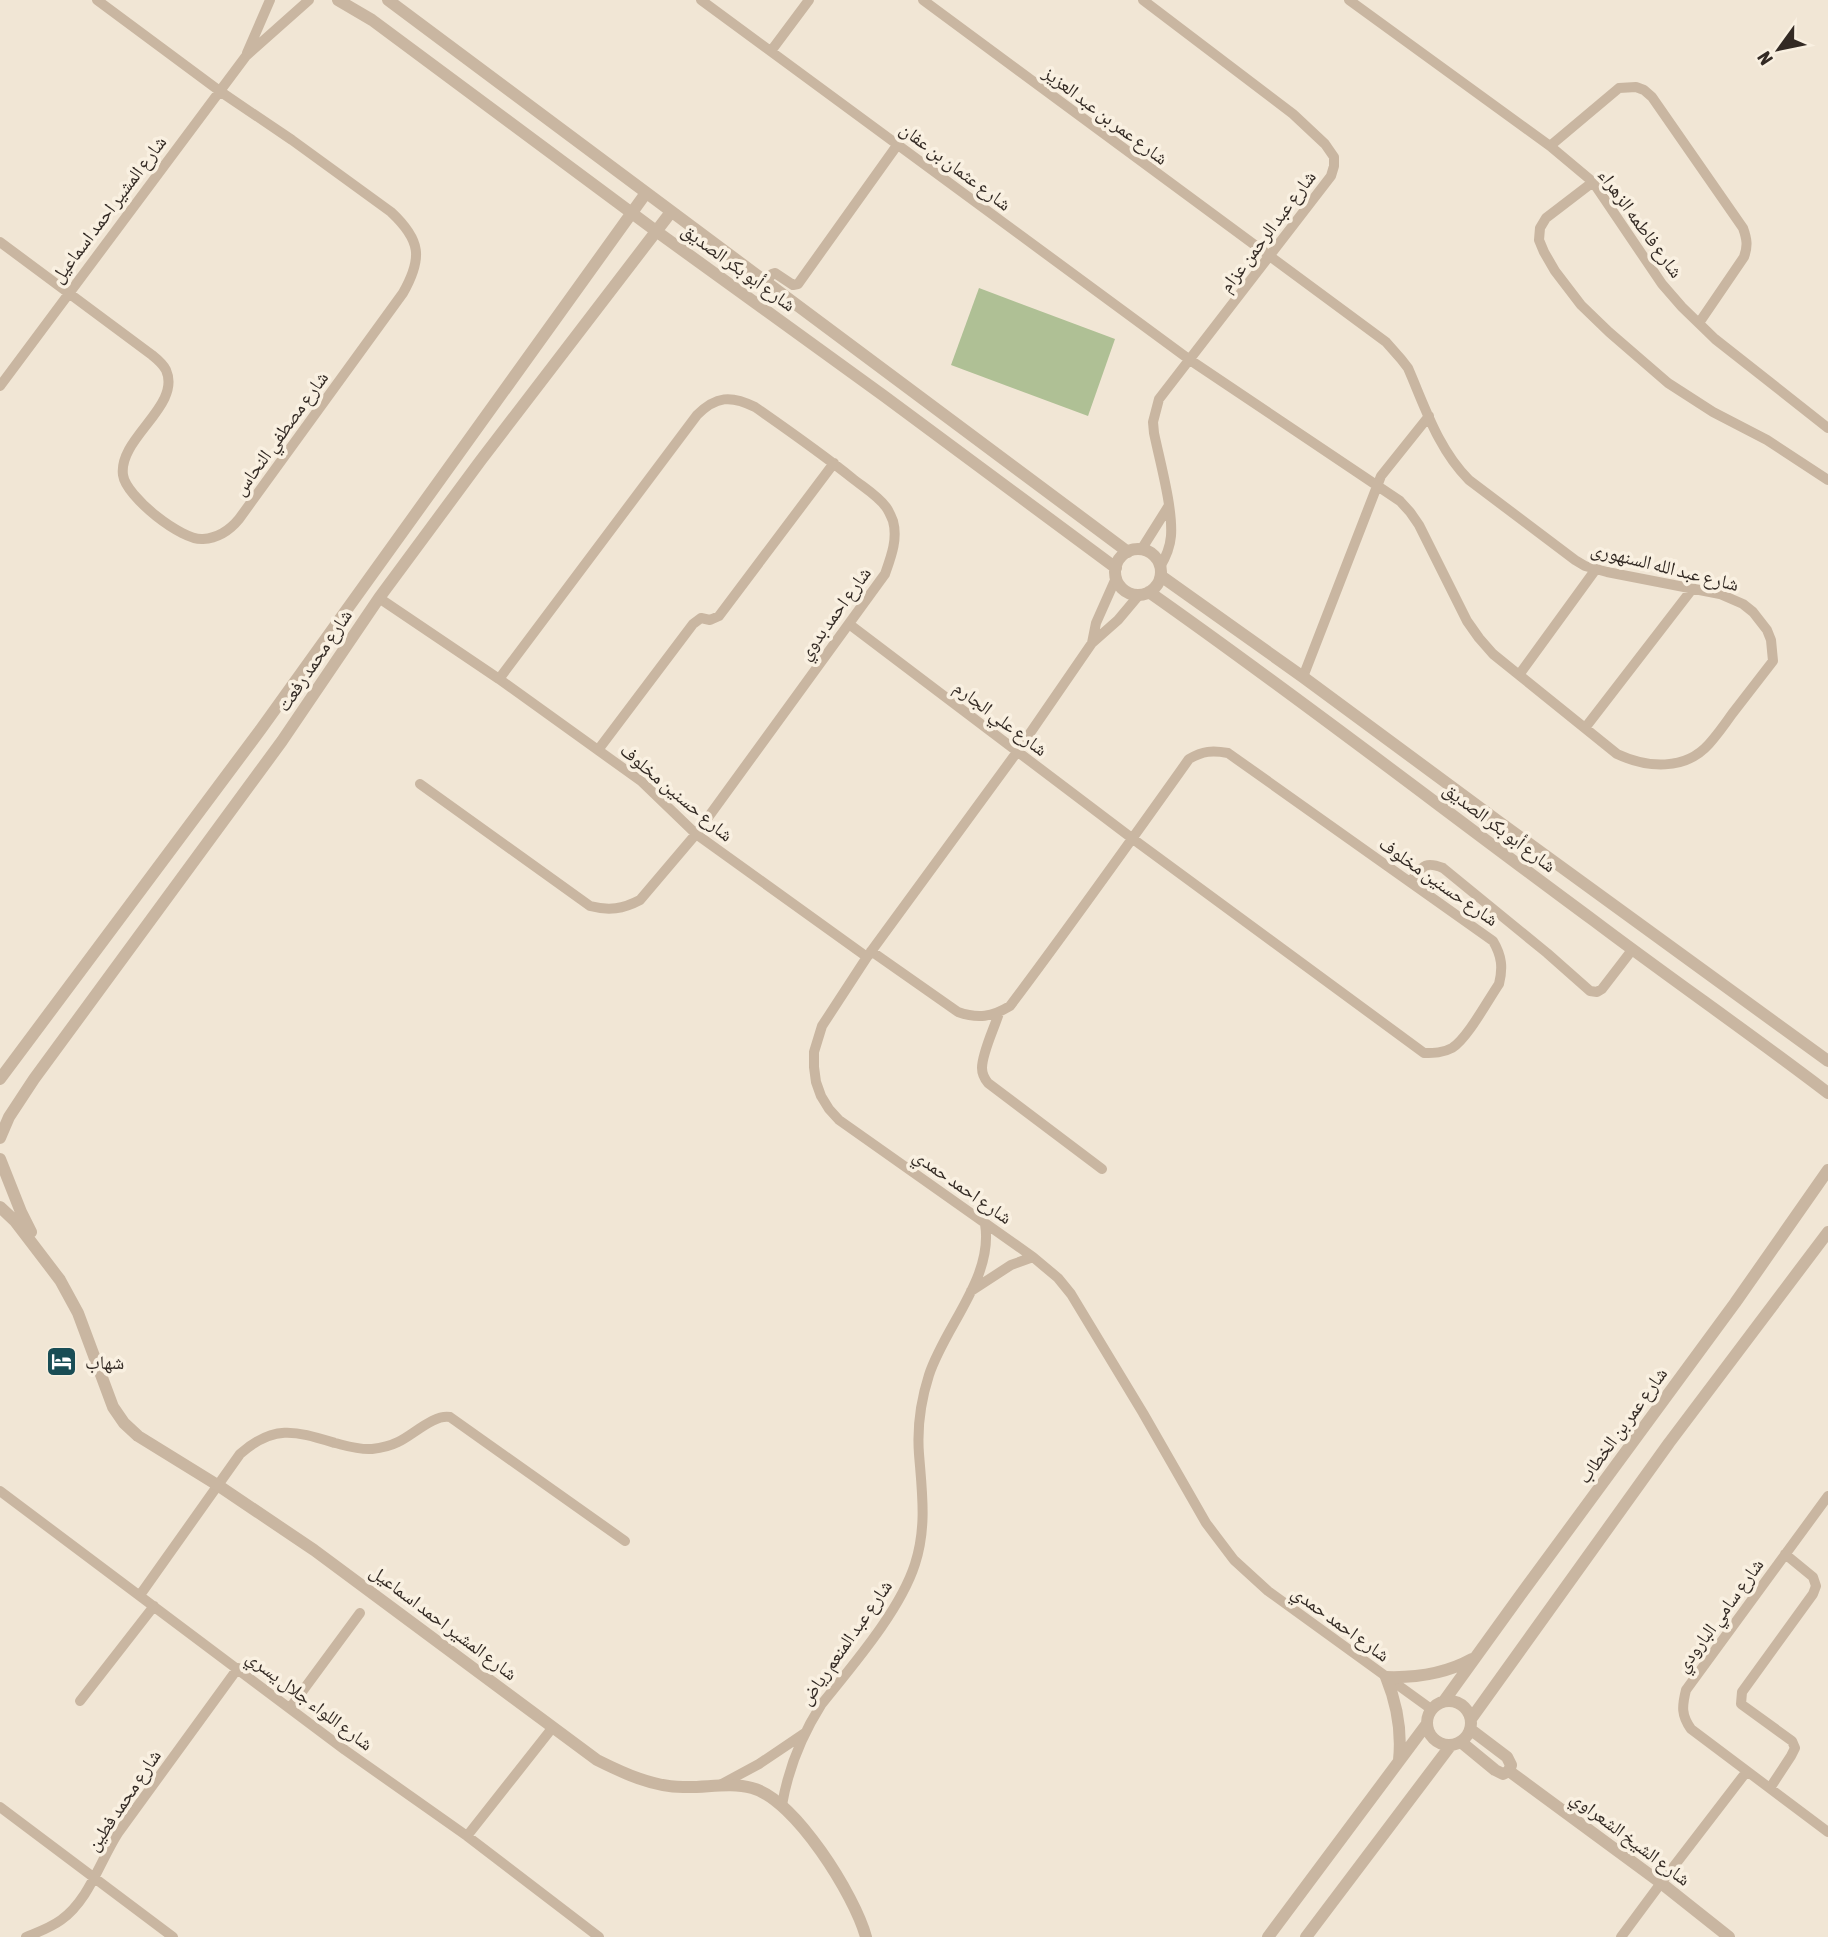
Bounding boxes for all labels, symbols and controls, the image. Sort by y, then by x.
north arrow [1744,14,1814,84]
text: N [1752,48,1777,69]
street label: شارع عمر بن عبد العزيز [1038,60,1173,170]
street label: شارع عثمان بن عفان [896,117,1016,216]
street label: شارع المشير احمد اسماعيل [46,131,171,287]
street label: شارع فاطمه الزهراء [1593,164,1688,282]
street label: شارع عبد الرحمن عزام [1214,166,1322,298]
street label: شارع أبو بكر الصديق [677,218,800,316]
street label: شارع مصطفي النحاس [228,367,336,502]
street label: شارع عبد الله السنهورى [1588,537,1741,596]
street label: شارع احمد بدوي [793,562,879,667]
street label: شارع محمد رفعت [272,605,357,716]
street label: شارع علي الجارم [947,676,1052,764]
street label: شارع حسنين مخلوف [615,738,738,846]
street label: شارع أبو بكر الصديق [1439,778,1561,877]
street label: شارع حسنين مخلوف [1375,832,1503,931]
street label: شارع احمد حمدي [907,1144,1017,1232]
hotel icon: شهاب [45,1345,79,1379]
place label: شهاب [85,1351,124,1374]
street label: شارع عمر بن الخطاب [1573,1363,1672,1488]
street label: شارع سامي البارودي [1670,1554,1772,1679]
street label: شارع المشير احمد اسماعيل [366,1560,522,1685]
street label: شارع عبد المنعم رياض [794,1575,898,1710]
street label: شارع احمد حمدي [1285,1580,1394,1670]
street label: شارع اللواء جلال يسري [240,1645,377,1758]
street label: شارع محمد فطين [81,1745,166,1855]
street label: شارع الشيخ الشعراوي [1564,1786,1695,1894]

